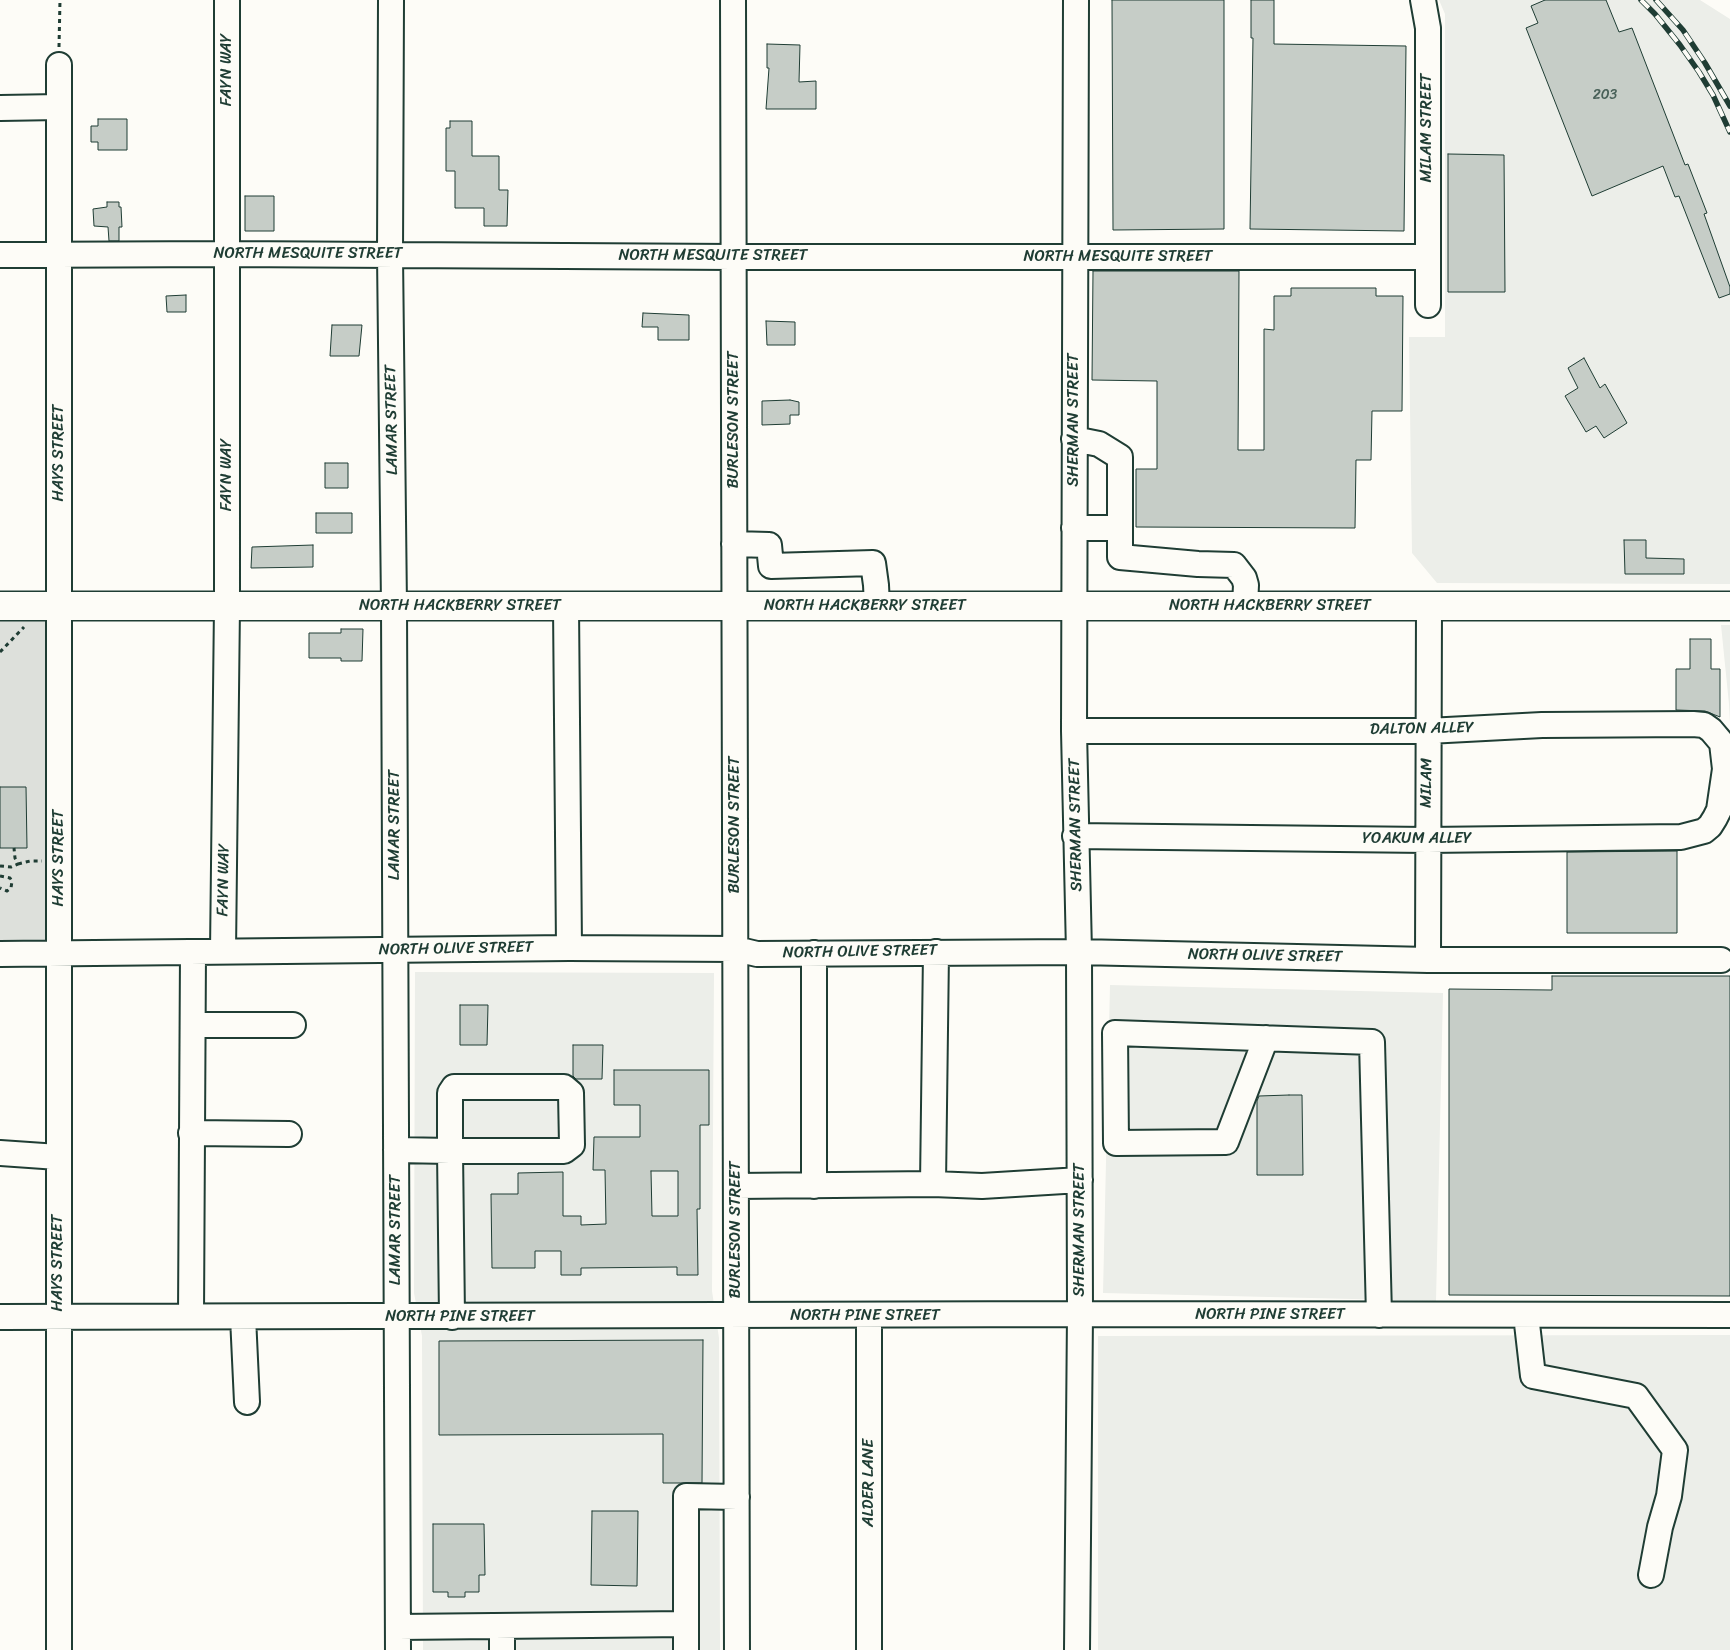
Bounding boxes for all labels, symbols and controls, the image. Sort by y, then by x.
street label: FAYN WAY [217,34,237,106]
street label: MILAM STREET [1417,73,1437,183]
house number: 203 [1593,87,1617,103]
street label: NORTH MESQUITE STREET [213,244,403,264]
street label: NORTH MESQUITE STREET [618,246,808,266]
street label: NORTH MESQUITE STREET [1023,247,1213,267]
street label: BURLESON STREET [724,351,744,489]
street label: SHERMAN STREET [1064,353,1084,487]
street label: LAMAR STREET [381,365,403,475]
street label: HAYS STREET [49,404,69,502]
street label: FAYN WAY [217,439,237,511]
street label: NORTH HACKBERRY STREET [359,596,561,616]
street label: NORTH HACKBERRY STREET [764,596,966,616]
street label: NORTH HACKBERRY STREET [1169,596,1371,616]
street label: DALTON ALLEY [1370,718,1474,740]
street label: BURLESON STREET [725,756,745,894]
street label: SHERMAN STREET [1065,758,1087,892]
street label: MILAM [1417,758,1437,808]
street label: LAMAR STREET [385,770,405,880]
street label: HAYS STREET [49,809,69,907]
street label: YOAKUM ALLEY [1362,829,1472,849]
street label: FAYN WAY [214,844,234,916]
street label: NORTH OLIVE STREET [379,938,533,960]
street label: NORTH OLIVE STREET [783,941,937,963]
street label: NORTH OLIVE STREET [1188,945,1342,967]
street label: BURLESON STREET [726,1161,746,1299]
street label: SHERMAN STREET [1070,1163,1090,1297]
street label: LAMAR STREET [386,1175,406,1285]
street label: HAYS STREET [48,1214,68,1312]
street label: NORTH PINE STREET [1195,1305,1345,1325]
street label: NORTH PINE STREET [790,1306,940,1326]
street label: NORTH PINE STREET [385,1307,535,1327]
street label: ALDER LANE [859,1439,879,1527]

